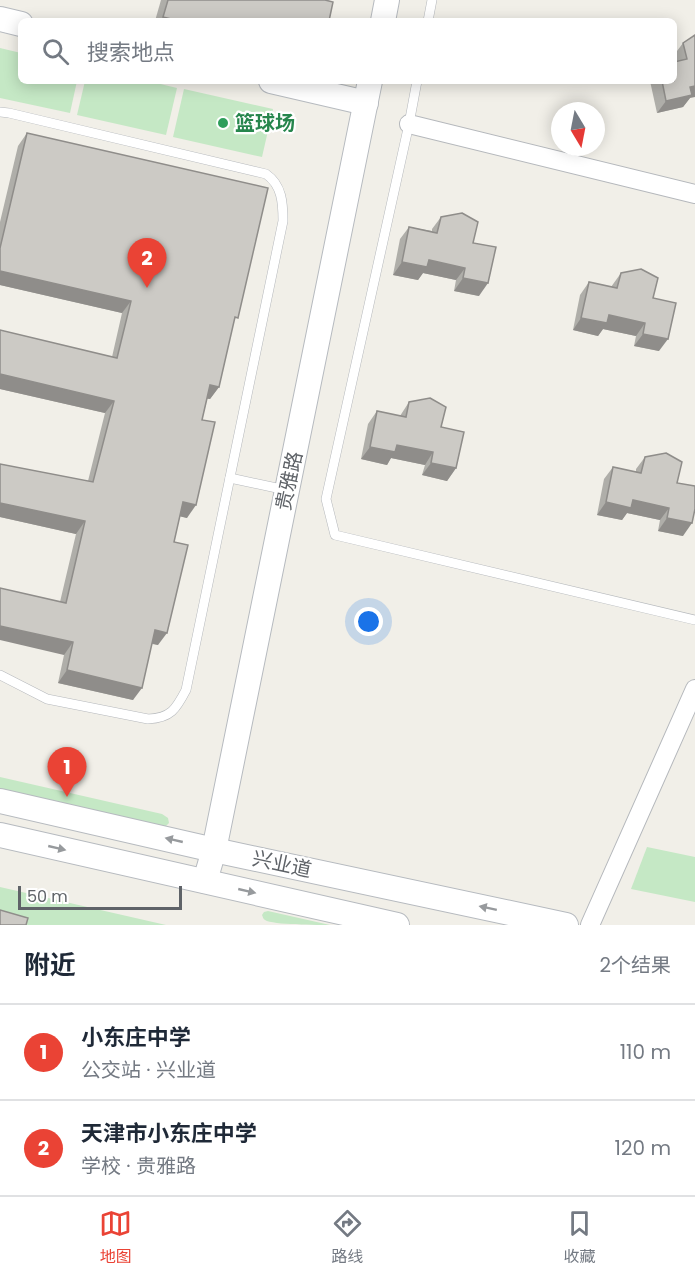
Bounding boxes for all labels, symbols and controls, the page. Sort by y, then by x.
search box [18,18,677,84]
icon: search [39,35,72,68]
text: 搜索地点 [87,37,175,68]
north arrow [551,102,605,156]
place label: 篮球场 [235,109,295,137]
marker: 篮球场 [216,116,230,130]
pin: 2 [128,238,166,288]
street label: 贵雅路 [269,449,309,513]
your location [354,607,383,636]
pin: 1 [48,748,86,797]
one-way arrow [165,835,183,845]
one-way arrow [48,843,66,853]
street label: 兴业道 [250,844,314,884]
scale bar [18,883,182,910]
text: 50 m [27,885,68,908]
one-way arrow [238,886,256,896]
one-way arrow [479,903,497,913]
text: 附近 [24,947,76,983]
text: 2个结果 [600,951,671,979]
text: 小东庄中学 [81,1022,191,1053]
text: 1 [40,1038,47,1066]
text: 110 m [620,1038,671,1066]
text: 公交站 · 兴业道 [81,1056,216,1084]
text: 天津市小东庄中学 [81,1118,257,1149]
text: 2 [38,1134,49,1162]
text: 120 m [615,1134,671,1162]
text: 学校 · 贵雅路 [81,1152,196,1180]
tab: 地图 [99,1207,132,1269]
tab: 路线 [331,1207,364,1269]
tab: 收藏 [563,1207,596,1269]

